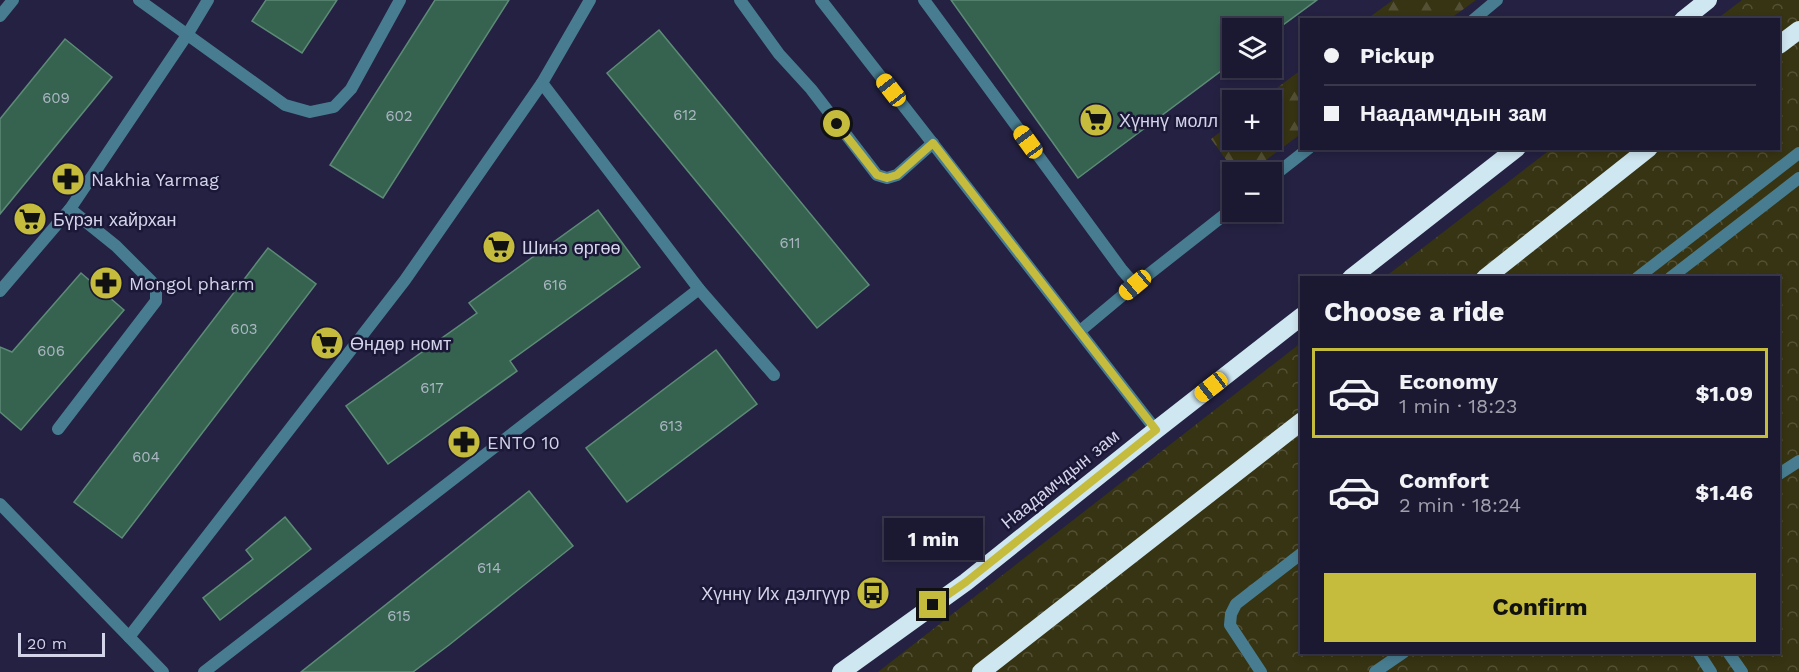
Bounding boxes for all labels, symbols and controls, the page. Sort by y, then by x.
map controls [1222,18,1282,222]
button: layers [1222,18,1282,78]
text: Pickup [1360,43,1435,68]
car [873,70,909,110]
house number: 609 [42,89,70,107]
button: + [1222,90,1282,150]
text: Наадамчдын зам [1360,101,1547,126]
supermarket icon: Хүннү молл [1078,102,1114,138]
house number: 612 [673,106,697,124]
house number: 602 [385,107,413,125]
route start [823,110,850,137]
place label: Хүннү молл [1119,110,1218,131]
car [1010,122,1046,162]
pharmacy icon: Nakhia Yarmag [50,161,86,197]
button: − [1222,162,1282,222]
place label: Nakhia Yarmag [91,169,219,190]
supermarket icon: Бүрэн хайрхан [12,201,48,237]
place label: Бүрэн хайрхан [53,209,177,230]
supermarket icon: Шинэ өргөө [481,229,517,265]
house number: 611 [780,234,800,252]
place label: Шинэ өргөө [522,237,620,258]
pharmacy icon: Mongol pharm [88,265,124,301]
car [1115,267,1155,303]
place label: Mongol pharm [129,273,255,294]
house number: 616 [543,276,567,294]
text: Choose a ride [1324,296,1504,328]
house number: 603 [231,320,257,338]
supermarket icon: Өндөр номт [309,325,345,361]
place label: Өндөр номт [350,333,451,354]
house number: 606 [37,342,65,360]
icon: car [1327,366,1381,420]
car [1191,369,1231,405]
text: Economy [1399,369,1498,394]
house number: 617 [420,379,444,397]
text: $1.09 [1696,381,1753,406]
text: 1 min · 18:23 [1399,394,1518,418]
house number: 613 [659,417,683,435]
pharmacy icon: ENTO 10 [446,424,482,460]
street label: Наадамчдын зам [997,425,1123,533]
place label: ENTO 10 [487,432,560,453]
house number: 604 [132,448,160,466]
icon: car [1327,465,1381,519]
text: Comfort [1399,468,1489,493]
text: $1.46 [1695,480,1753,505]
text: 2 min · 18:24 [1399,493,1521,517]
callout: 1 min [884,518,982,560]
text: 1 min [908,527,959,551]
house number: 614 [477,559,501,577]
button: Confirm [1324,573,1756,642]
bus stop icon: Хүннү Их дэлгүүр [855,575,891,611]
place label: Хүннү Их дэлгүүр [701,583,850,604]
route end [919,591,946,618]
house number: 615 [387,607,411,625]
scale bar [18,630,105,658]
text: 20 m [27,634,67,653]

